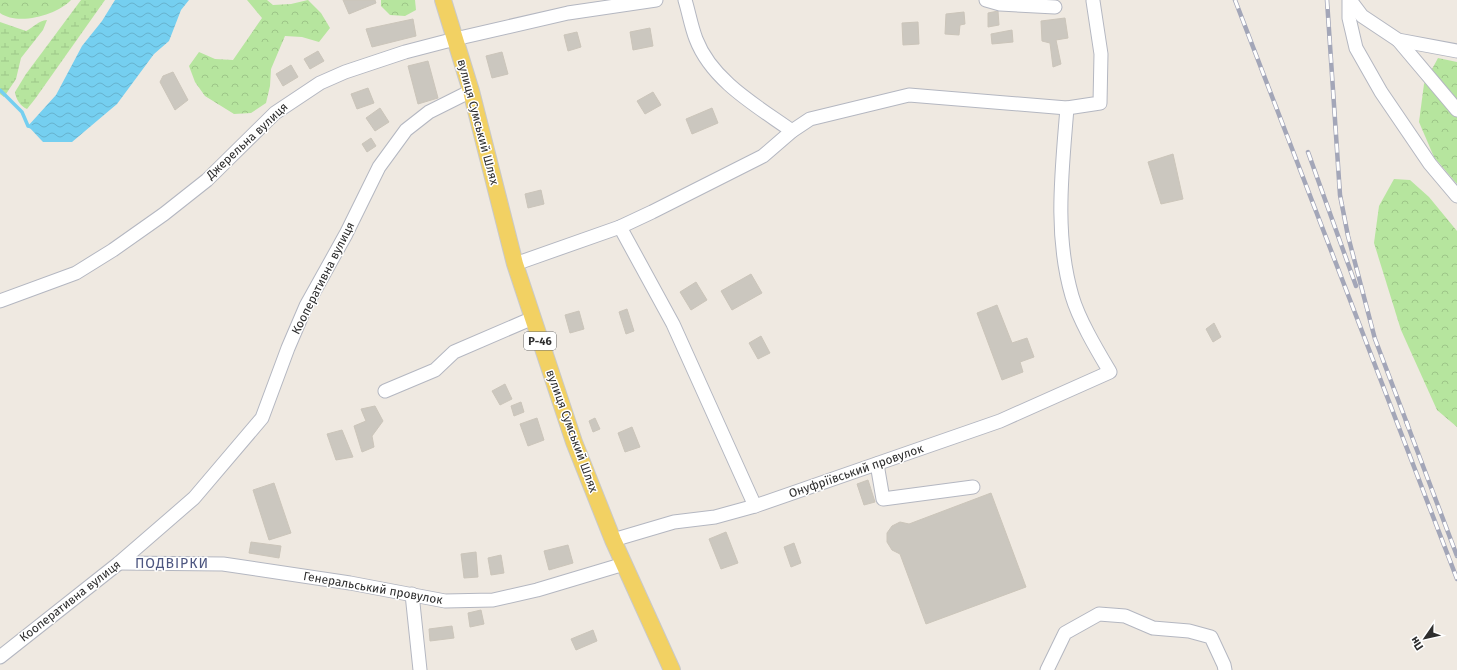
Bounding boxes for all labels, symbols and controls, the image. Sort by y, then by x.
street label: вулиця Сумський Шлях [454,58,502,187]
street label: Джерельна вулиця [203,100,291,183]
street label: Кооперативна вулиця [289,220,357,336]
road number: Р-46 [524,332,556,350]
street label: вулиця Сумський Шлях [543,368,601,494]
street label: Онуфріївський провулок [787,441,926,501]
district label: ПОДВІРКИ [135,555,209,572]
street label: Кооперативна вулиця [17,557,123,645]
street label: Генеральський провулок [302,569,444,607]
north arrow [1405,618,1445,658]
text: Пн [1408,634,1426,653]

